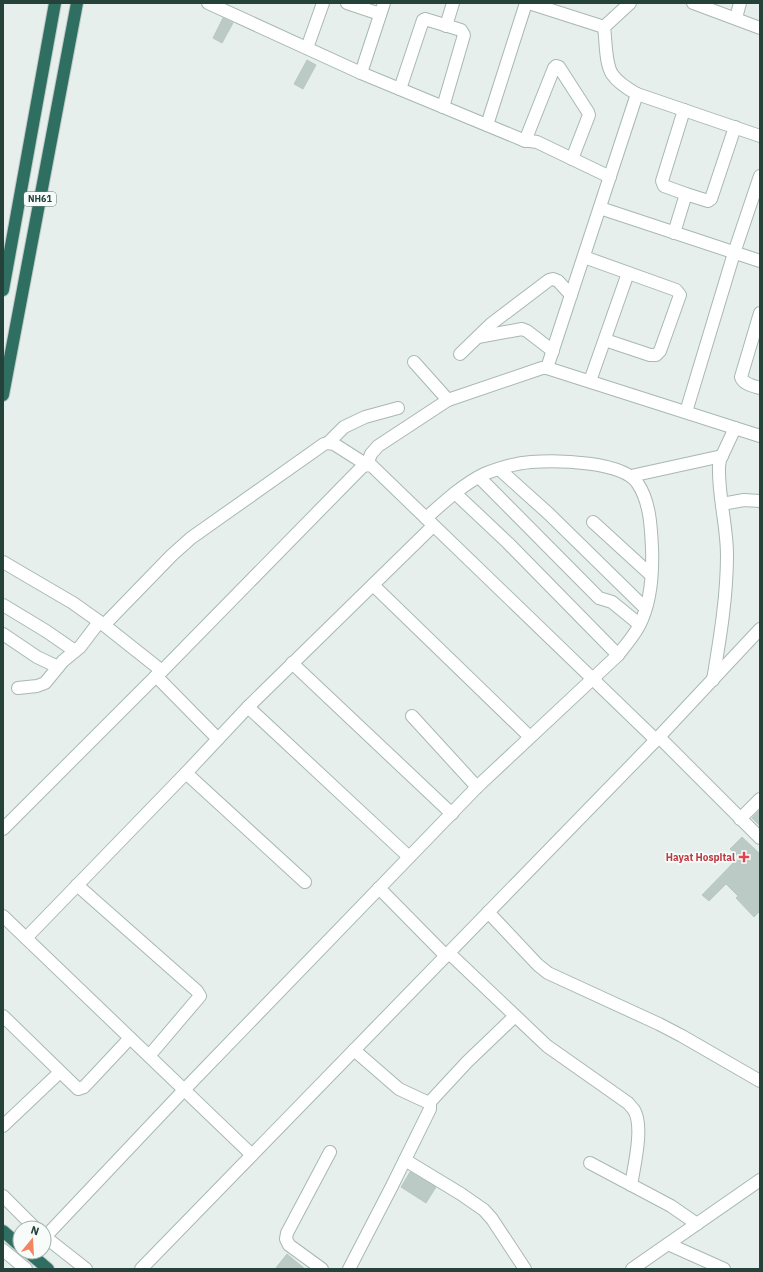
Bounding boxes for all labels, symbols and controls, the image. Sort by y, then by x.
road number: NH61 [24,192,56,206]
place label: Hayat Hospital [666,851,735,864]
marker: Hayat Hospital [738,851,750,863]
north arrow [12,1220,52,1260]
text: N [29,1223,41,1238]

